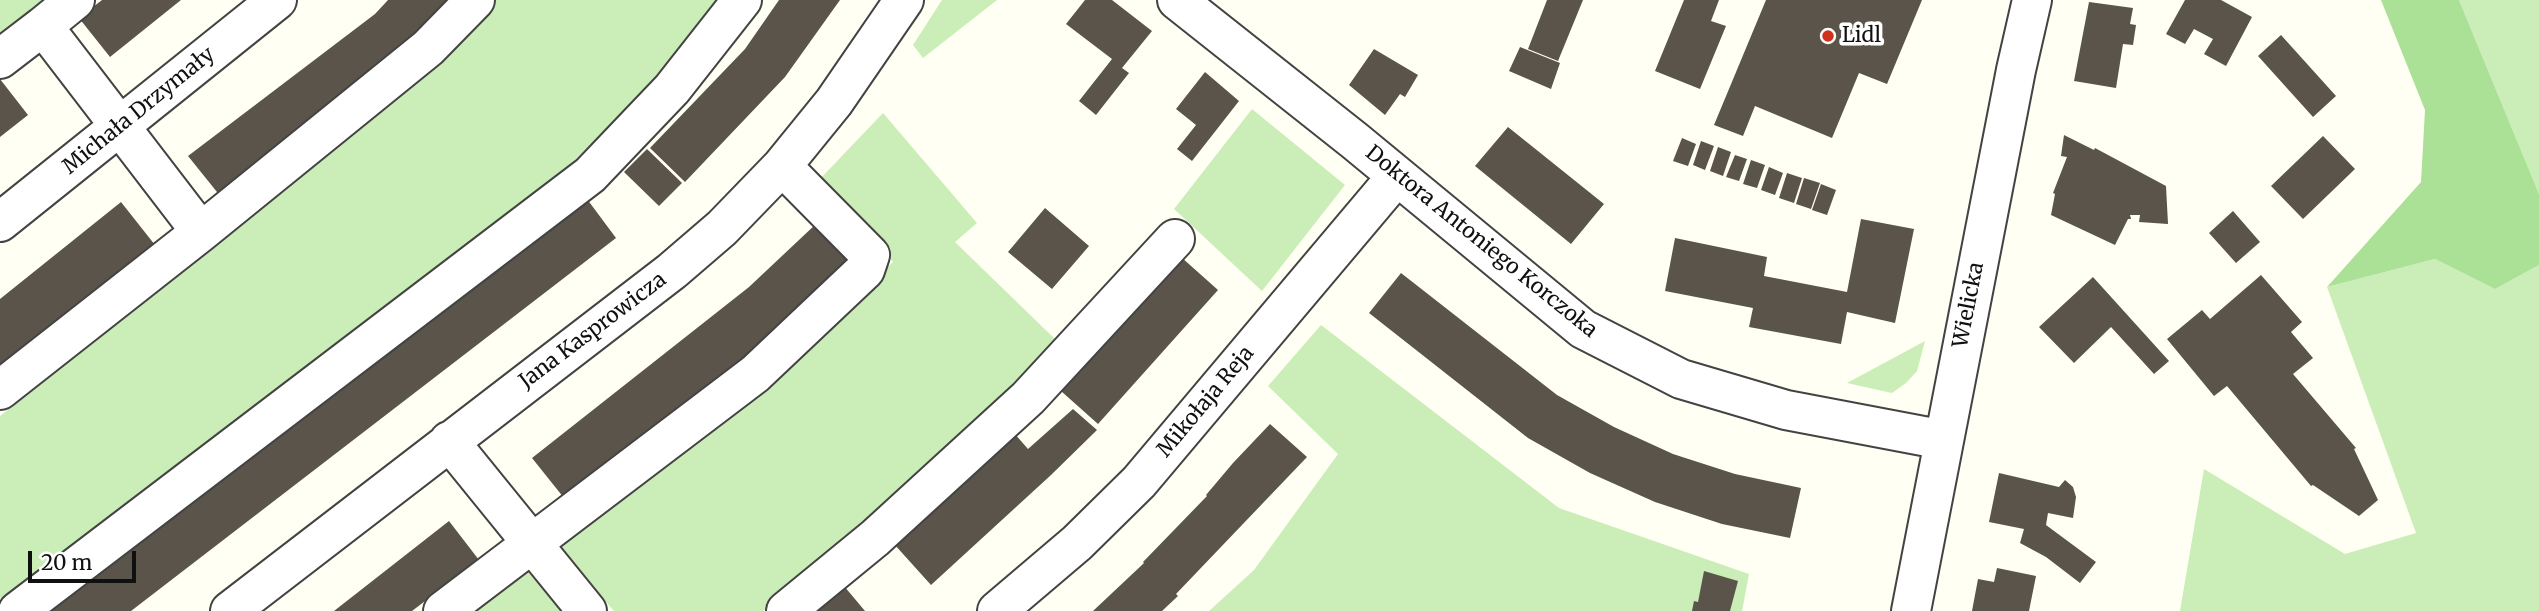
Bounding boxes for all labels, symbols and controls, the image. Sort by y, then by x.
place label: Lidl [1842,23,1881,49]
marker: Lidl [1820,28,1836,44]
street label: Michała Drzymały [58,42,220,180]
street label: Doktora Antoniego Korczoka [1360,141,1602,343]
street label: Wielicka [1948,260,1990,350]
street label: Jana Kasprowicza [515,268,671,394]
street label: Mikołaja Reja [1152,342,1260,462]
scale bar [32,538,140,582]
text: 20 m [41,549,92,576]

